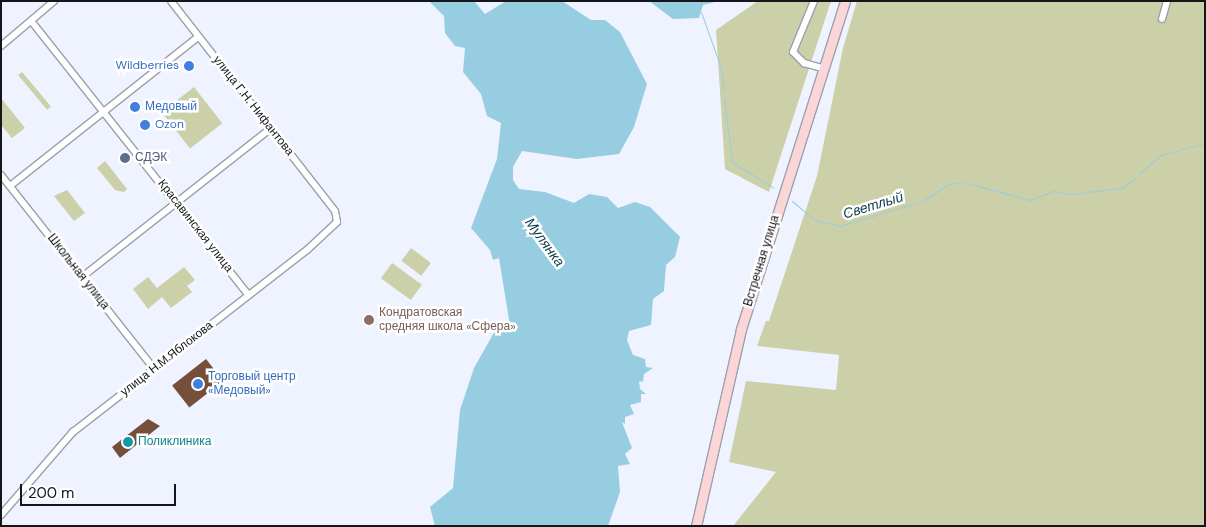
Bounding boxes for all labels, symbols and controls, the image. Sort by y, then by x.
street label: улица Г.Н. Нифантова [210,53,296,159]
place label: Wildberries [115,59,179,73]
marker: Wildberries [183,60,195,72]
place label: Медовый [145,100,197,114]
marker: Медовый [129,101,141,113]
place label: Ozon [155,118,184,132]
marker: Ozon [139,119,151,131]
place label: СДЭК [135,151,167,165]
marker: СДЭК [119,152,131,164]
street label: Красавинская улица [154,177,236,275]
water label: Светлый [841,188,905,222]
water label: Мулянка [522,214,568,270]
street label: Встречная улица [741,214,783,308]
street label: Школьная улица [44,231,112,313]
place label: Кондратовская средняя школа «Сфера» [379,306,516,334]
marker: Кондратовская средняя школа «Сфера» [363,314,375,326]
street label: улица Н.М.Яблокова [118,318,216,400]
place label: Торговый центр «Медовый» [208,370,296,398]
marker: Торговый центр «Медовый» [192,378,204,390]
place label: Поликлиника [138,435,211,449]
marker: Поликлиника [122,436,134,448]
scale bar [22,474,179,506]
text: 200 m [28,483,74,503]

